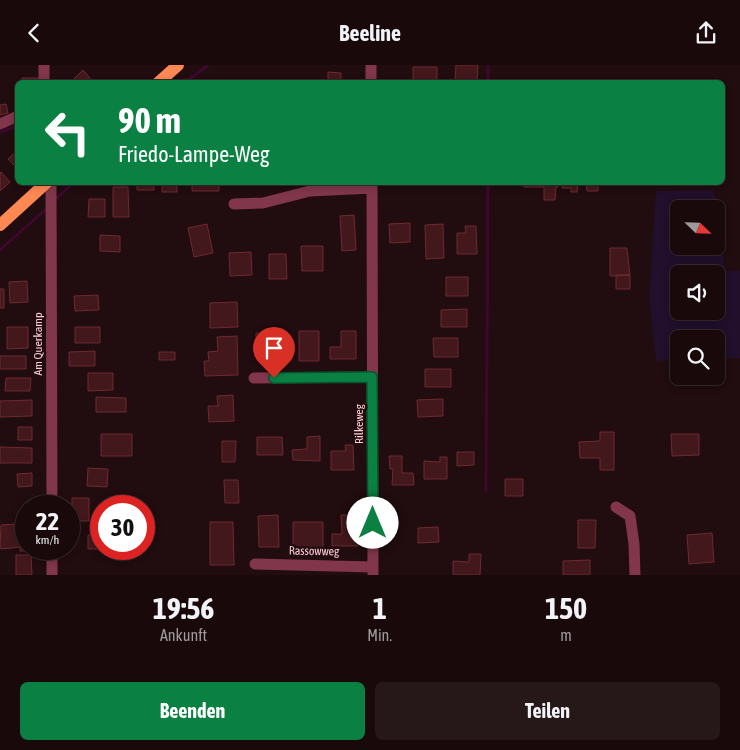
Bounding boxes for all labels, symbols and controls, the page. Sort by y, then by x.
icon: back [20,19,48,47]
icon: share [692,19,720,47]
text: Beeline [339,20,401,46]
icon: left [35,100,100,165]
text: 90 m [118,100,181,140]
text: Friedo-Lampe-Weg [118,141,269,167]
north arrow [670,200,725,255]
map controls [670,200,725,385]
button: sound [670,265,725,320]
street label: Am Querkamp [31,312,45,376]
pin [253,327,295,378]
button: search [670,330,725,385]
icon: arrive [260,334,288,362]
street label: Rilkeweg [352,403,366,444]
speed limit sign: 30 [90,495,155,560]
position arrow [346,496,398,548]
text: 22 [36,507,59,535]
text: km/h [36,533,59,547]
street label: Rassowweg [289,544,340,558]
text: 19:56 [153,591,214,625]
text: 1 [373,591,387,625]
text: 150 [545,591,587,625]
text: Ankunft [160,626,207,644]
text: Min. [367,626,392,644]
text: m [560,626,572,644]
button: Beenden [20,682,365,740]
button: Teilen [375,682,720,740]

